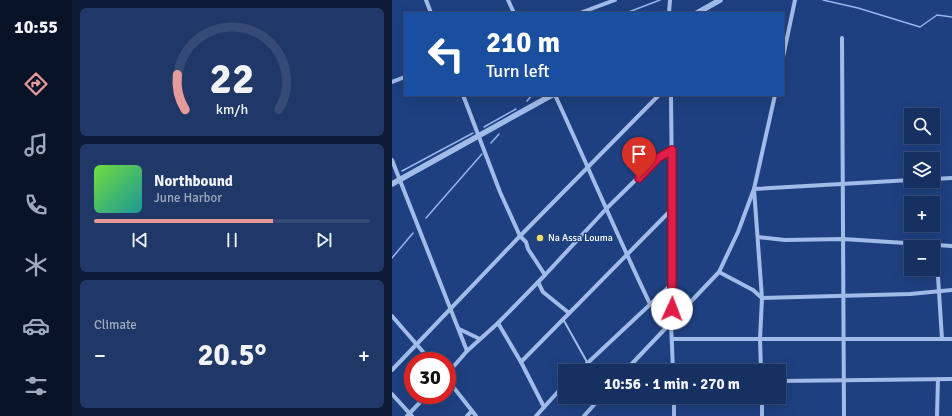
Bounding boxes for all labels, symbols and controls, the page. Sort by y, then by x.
text: 10:55 [14,16,58,38]
text: 210 m [486,26,560,60]
icon: left [420,28,472,80]
text: 22 [210,54,254,105]
text: Turn left [486,60,549,82]
icon: directions [22,70,50,98]
text: km/h [216,101,248,118]
map controls [904,108,940,276]
button: search [904,108,940,144]
icon: music [22,131,50,159]
pin [622,137,656,178]
icon: arrive [628,143,650,165]
button: layers [904,152,940,188]
text: Northbound [154,172,233,190]
text: June Harbor [154,190,222,206]
icon: phone [22,191,50,219]
button: + [904,196,940,232]
icon: previous [129,229,151,251]
icon: pause [221,229,243,251]
icon: next [313,229,335,251]
place label: Na Assa Louma [548,232,613,244]
marker: Na Assa Louma [535,233,545,243]
button: − [904,240,940,276]
icon: climate [22,251,50,279]
position arrow [651,288,693,330]
icon: car [22,312,50,340]
text: Climate [94,317,137,333]
text: 20.5° [197,337,267,374]
text: − [94,342,106,369]
text: + [358,342,370,369]
speed limit sign: 30 [404,352,456,404]
icon: filters [22,372,50,400]
text: 10:56 · 1 min · 270 m [604,375,740,393]

